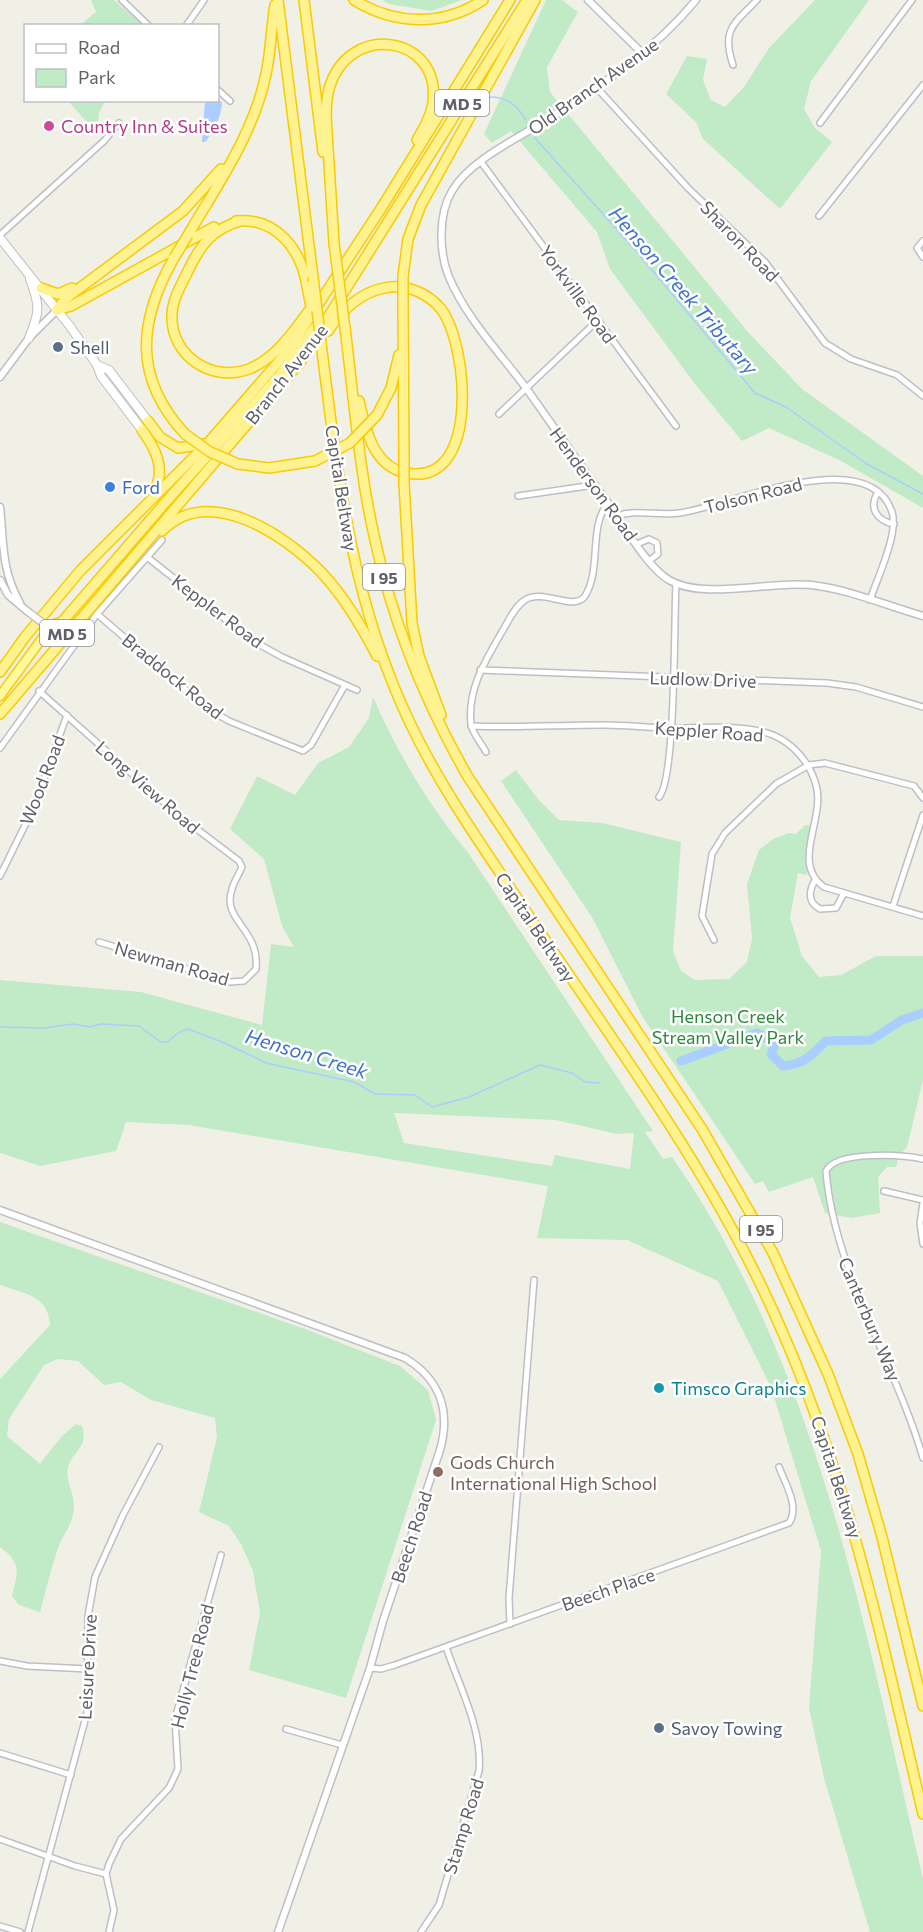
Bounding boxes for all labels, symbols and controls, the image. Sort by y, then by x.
legend [24,24,219,102]
street label: Old Branch Avenue [524,33,662,139]
text: Road [78,36,120,58]
text: Park [78,66,116,88]
road number: MD 5 [435,90,489,116]
place label: Country Inn & Suites [61,115,228,137]
marker: Country Inn & Suites [42,119,56,133]
street label: Sharon Road [696,196,784,286]
water label: Henson Creek Tributary [605,201,764,379]
street label: Yorkville Road [535,241,621,347]
street label: Branch Avenue [240,320,332,428]
place label: Shell [70,336,110,358]
marker: Shell [51,340,65,354]
street label: Capital Beltway [321,423,363,553]
street label: Henderson Road [545,423,643,545]
street label: Tolson Road [702,472,804,518]
place label: Ford [122,476,160,498]
marker: Ford [103,480,117,494]
road number: I 95 [363,564,405,590]
street label: Keppler Road [168,569,268,653]
road number: MD 5 [40,620,94,646]
street label: Braddock Road [118,629,228,723]
street label: Ludlow Drive [649,666,757,692]
street label: Keppler Road [654,716,764,746]
street label: Wood Road [15,732,69,828]
street label: Long View Road [91,736,205,838]
street label: Capital Beltway [491,868,581,986]
street label: Newman Road [112,936,232,990]
park label: Henson Creek Stream Valley Park [652,1005,804,1048]
water label: Henson Creek [243,1023,372,1083]
road number: I 95 [740,1216,782,1242]
street label: Canterbury Way [834,1254,906,1384]
place label: Timsco Graphics [671,1377,806,1399]
marker: Timsco Graphics [652,1381,666,1395]
street label: Capital Beltway [807,1413,867,1541]
place label: Gods Church International High School [450,1451,657,1494]
marker: Gods Church International High School [431,1465,445,1479]
street label: Beech Road [386,1488,436,1586]
street label: Beech Place [559,1563,657,1615]
street label: Holly Tree Road [166,1601,218,1731]
street label: Leisure Drive [73,1614,101,1720]
place label: Savoy Towing [671,1717,783,1739]
marker: Savoy Towing [652,1721,666,1735]
street label: Stamp Road [438,1775,488,1877]

